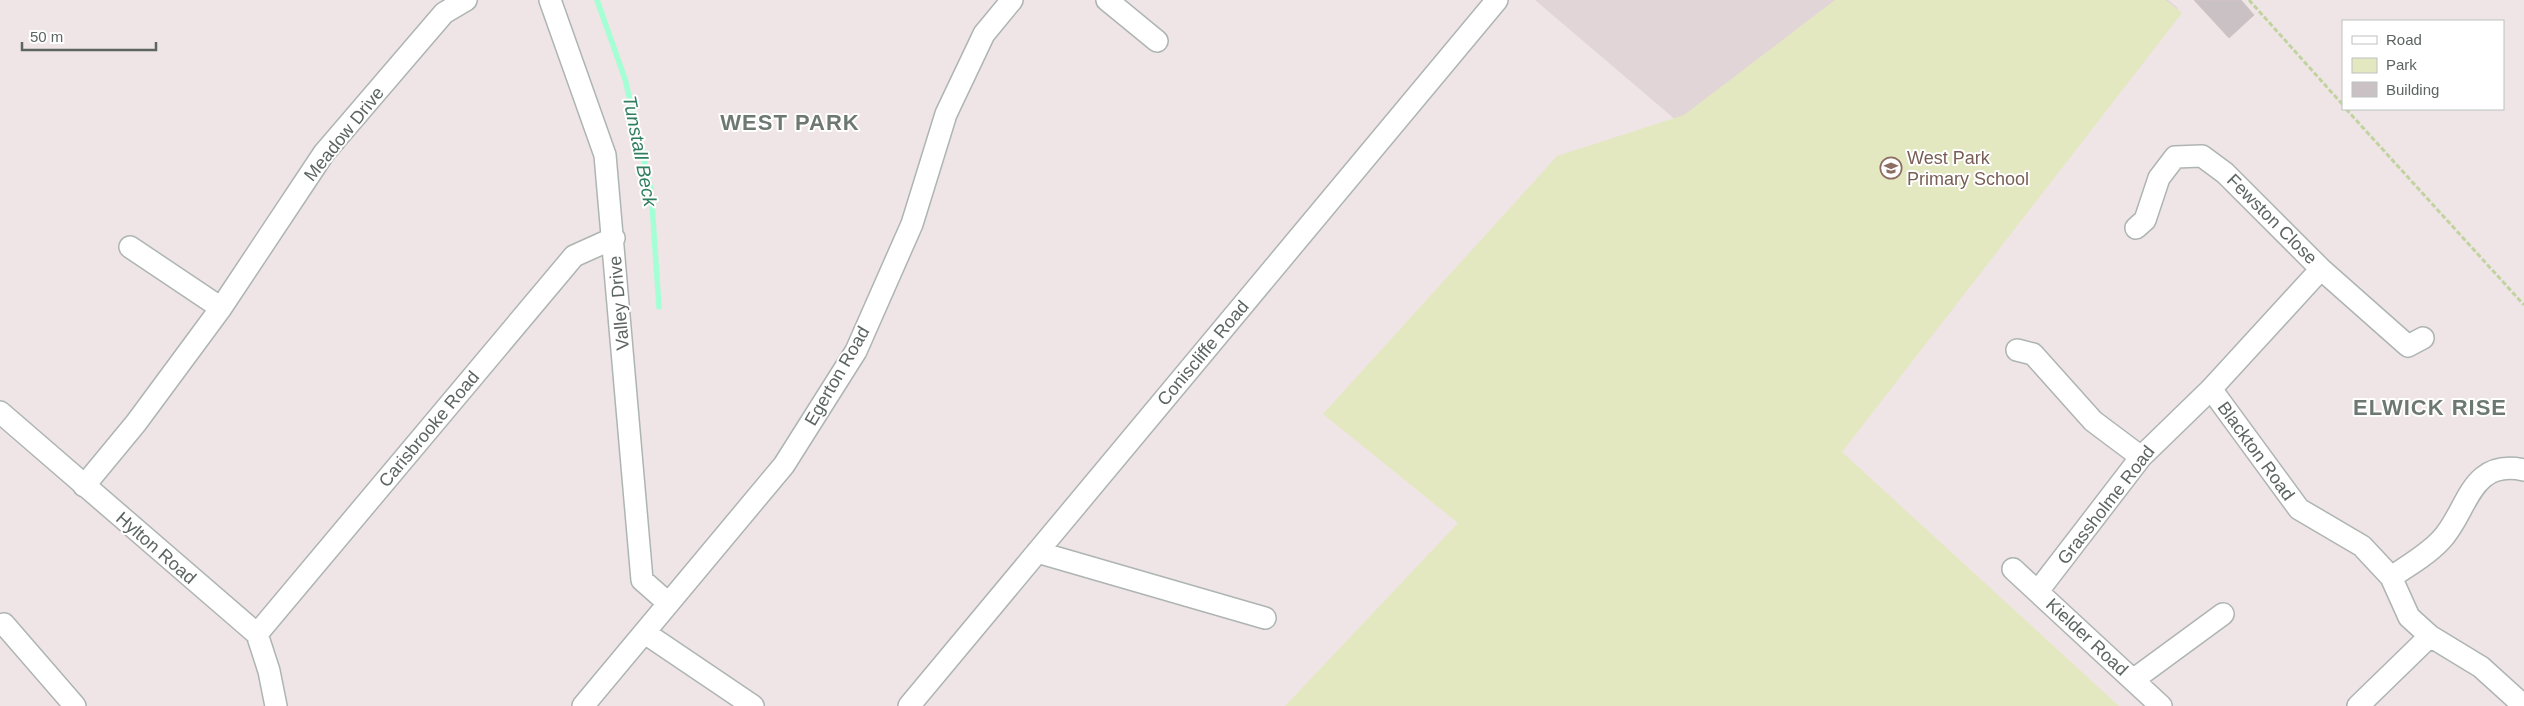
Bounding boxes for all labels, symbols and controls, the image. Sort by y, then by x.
scale bar [22,20,156,52]
legend [2342,20,2504,110]
text: 50 m [30,28,63,45]
text: Road [2386,31,2422,48]
text: Park [2386,56,2417,73]
text: Building [2386,81,2439,98]
street label: Meadow Drive [300,83,388,185]
water label: Tunstall Beck [619,94,661,210]
district label: WEST PARK [720,110,860,135]
place label: West Park Primary School [1907,148,2029,189]
school or university icon: West Park Primary School [1879,156,1903,180]
street label: Fewston Close [2223,170,2321,268]
street label: Valley Drive [605,255,633,351]
street label: Coniscliffe Road [1153,296,1253,410]
street label: Egerton Road [801,323,873,429]
street label: Carisbrooke Road [375,367,483,491]
district label: ELWICK RISE [2353,395,2507,420]
street label: Blackton Road [2214,398,2298,504]
street label: Grassholme Road [2053,442,2159,568]
street label: Hylton Road [112,508,200,588]
street label: Kielder Road [2042,594,2132,680]

